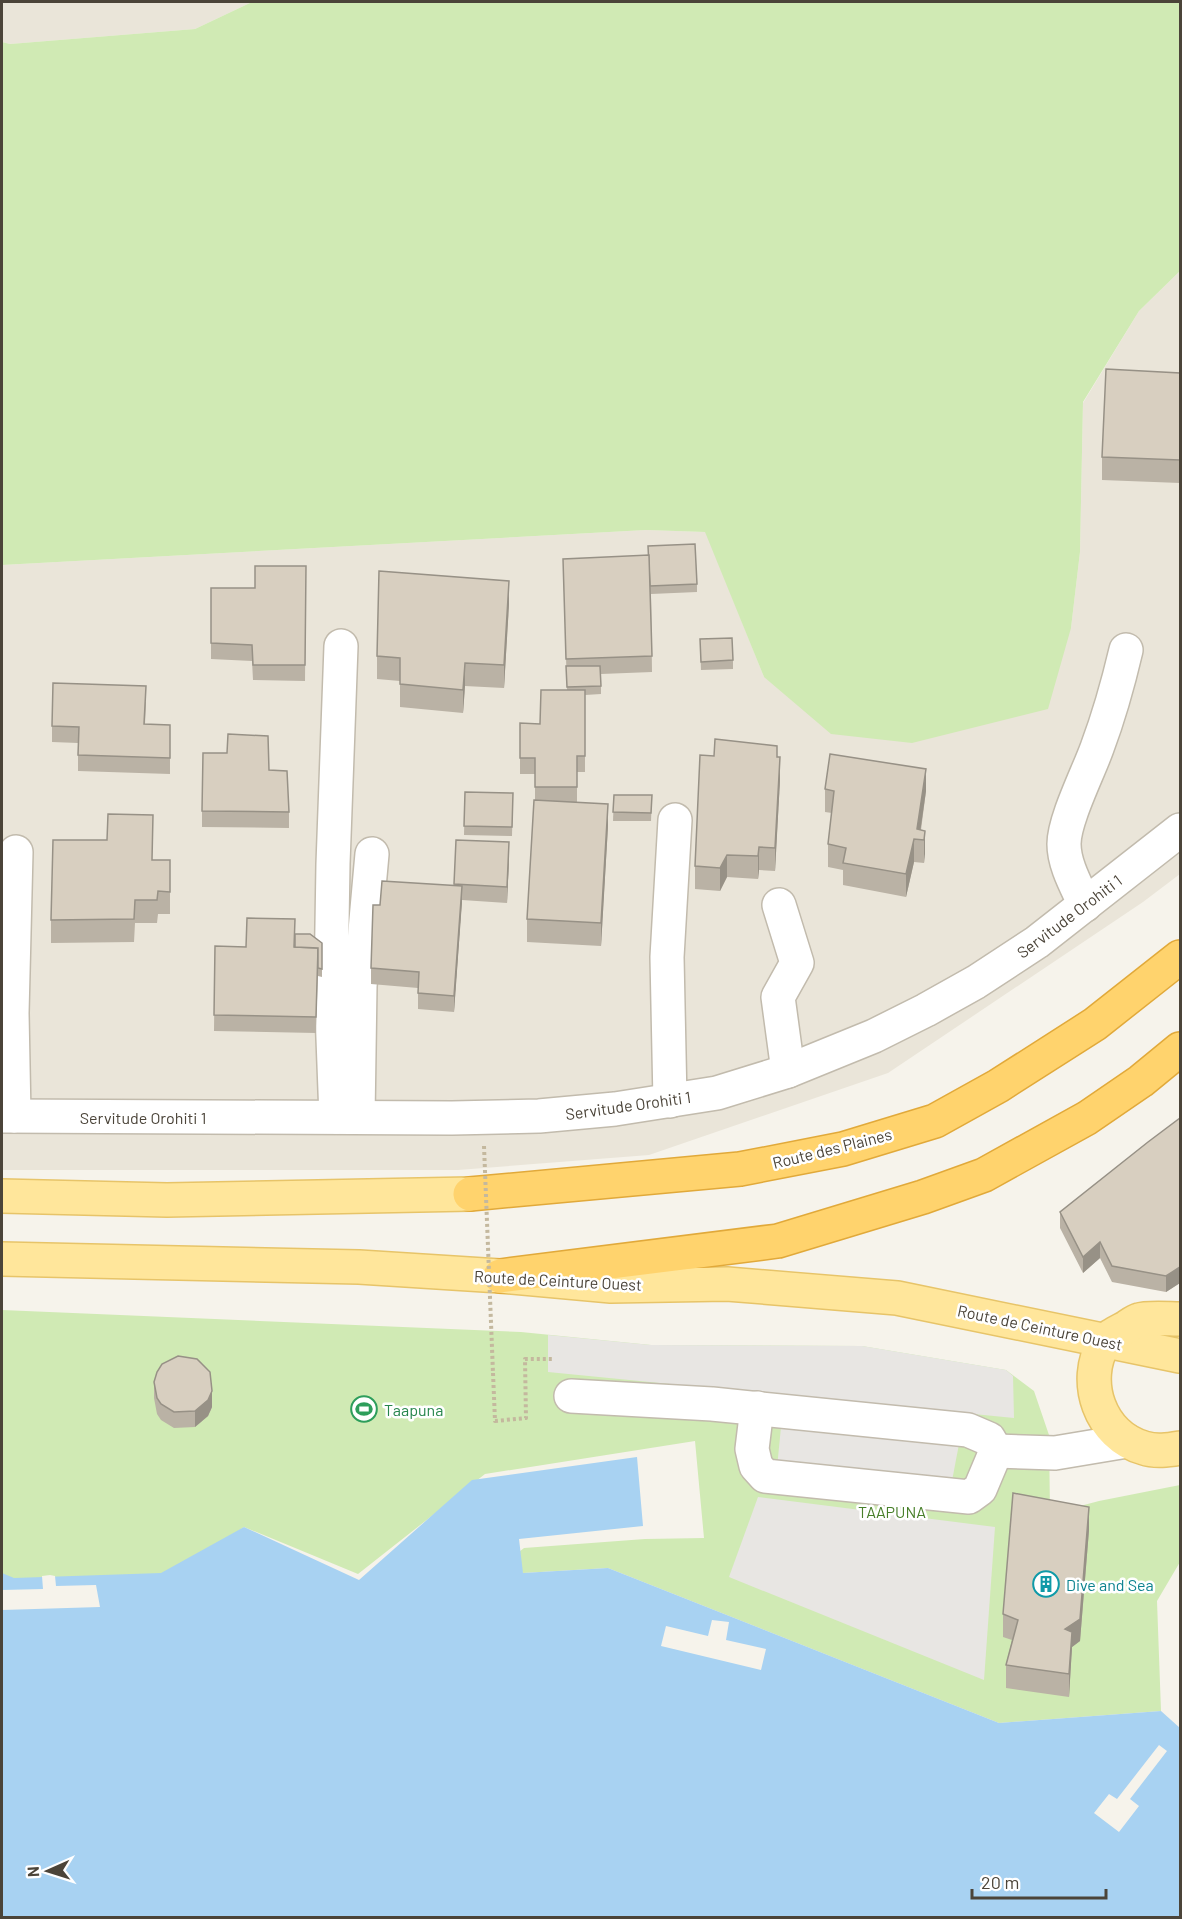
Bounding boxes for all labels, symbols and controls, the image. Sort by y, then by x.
street label: Servitude Orohiti 1 [1013,870,1125,962]
street label: Servitude Orohiti 1 [564,1087,692,1123]
street label: Servitude Orohiti 1 [80,1108,206,1127]
street label: Route des Plaines [770,1124,894,1172]
street label: Route de Ceinture Ouest [474,1266,642,1294]
street label: Route de Ceinture Ouest [956,1300,1124,1354]
sports icon: Taapuna [349,1394,379,1424]
place label: Taapuna [384,1400,443,1419]
park label: TAAPUNA [858,1502,926,1521]
building icon: Dive and Sea [1031,1569,1061,1599]
place label: Dive and Sea [1066,1575,1154,1594]
north arrow [18,1841,78,1901]
scale bar [972,1862,1106,1900]
text: N [23,1866,42,1878]
text: 20 m [981,1871,1019,1893]

